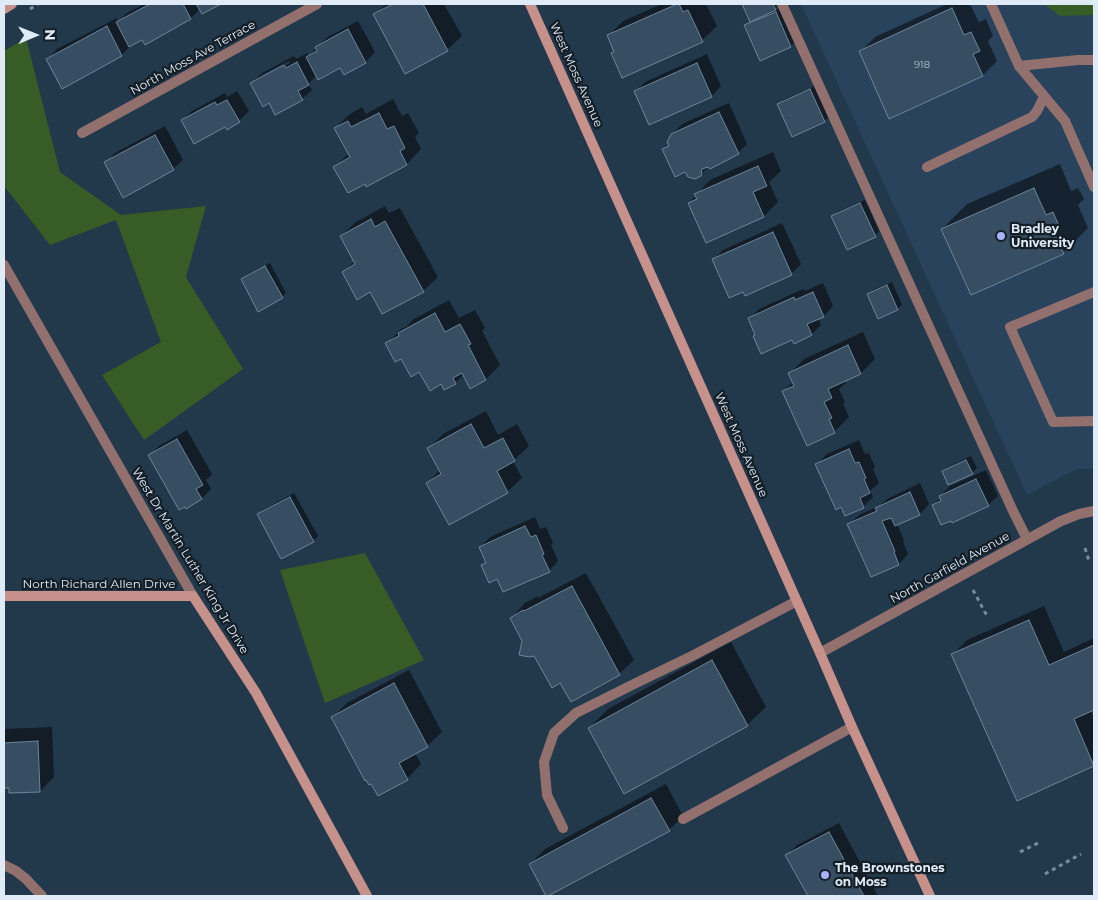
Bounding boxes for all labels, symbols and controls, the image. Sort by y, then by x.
north arrow [10,10,60,60]
street label: North Moss Ave Terrace [128,18,258,98]
street label: West Moss Avenue [546,20,606,130]
text: N [41,29,59,41]
house number: 918 [914,59,930,71]
place label: Bradley University [1011,222,1074,250]
marker: Bradley University [995,230,1007,242]
street label: West Moss Avenue [711,390,771,500]
street label: West Dr Martin Luther King Jr Drive [129,465,251,657]
street label: North Garfield Avenue [888,529,1012,607]
street label: North Richard Allen Drive [22,577,176,591]
place label: The Brownstones on Moss [835,861,945,889]
marker: The Brownstones on Moss [819,869,831,881]

